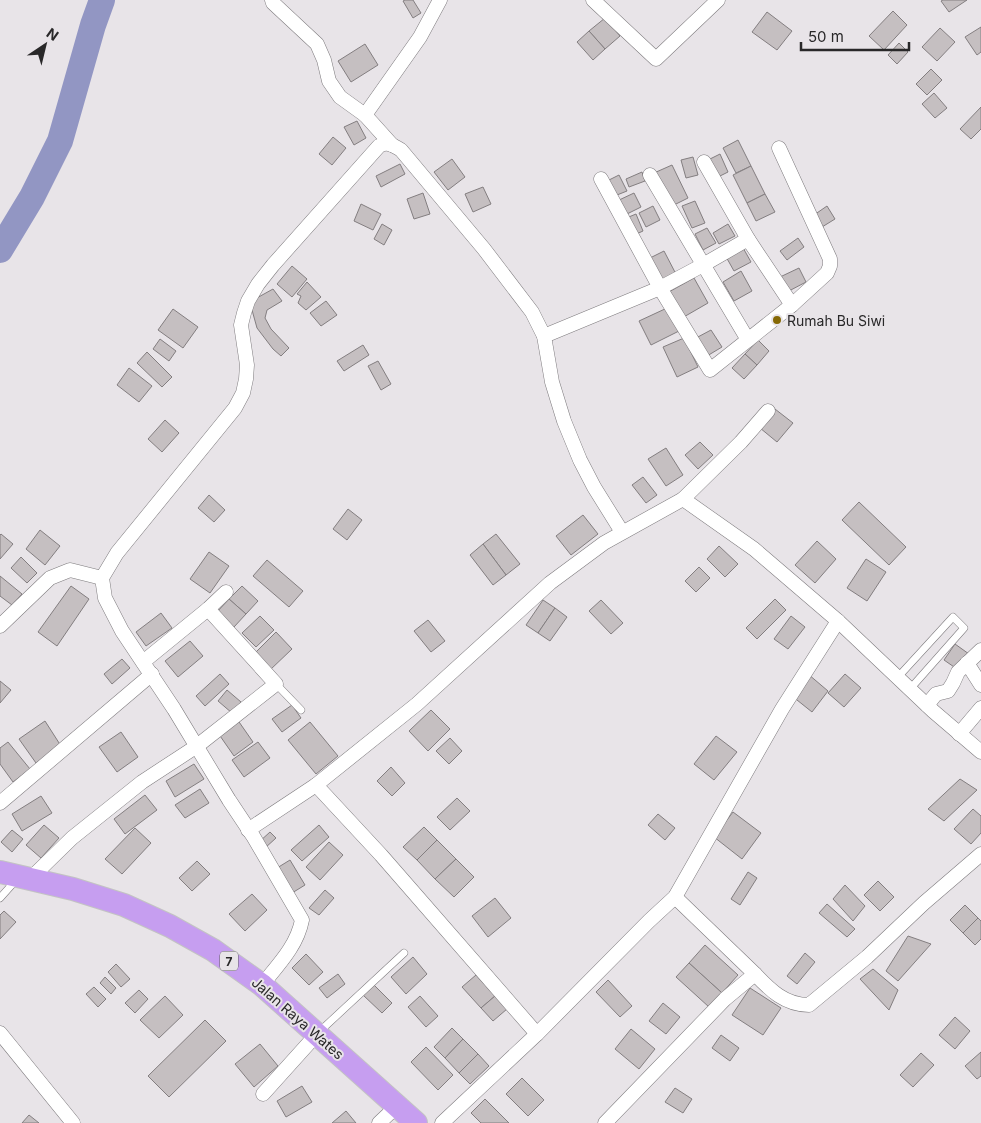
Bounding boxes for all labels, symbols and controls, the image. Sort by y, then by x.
north arrow [20,20,70,70]
scale bar [801,20,908,52]
text: N [43,24,62,44]
text: 50 m [808,27,844,46]
place label: Rumah Bu Siwi [787,312,885,329]
marker: Rumah Bu Siwi [771,314,783,326]
road number: 7 [220,951,238,970]
street label: Jalan Raya Wates [248,973,348,1063]

